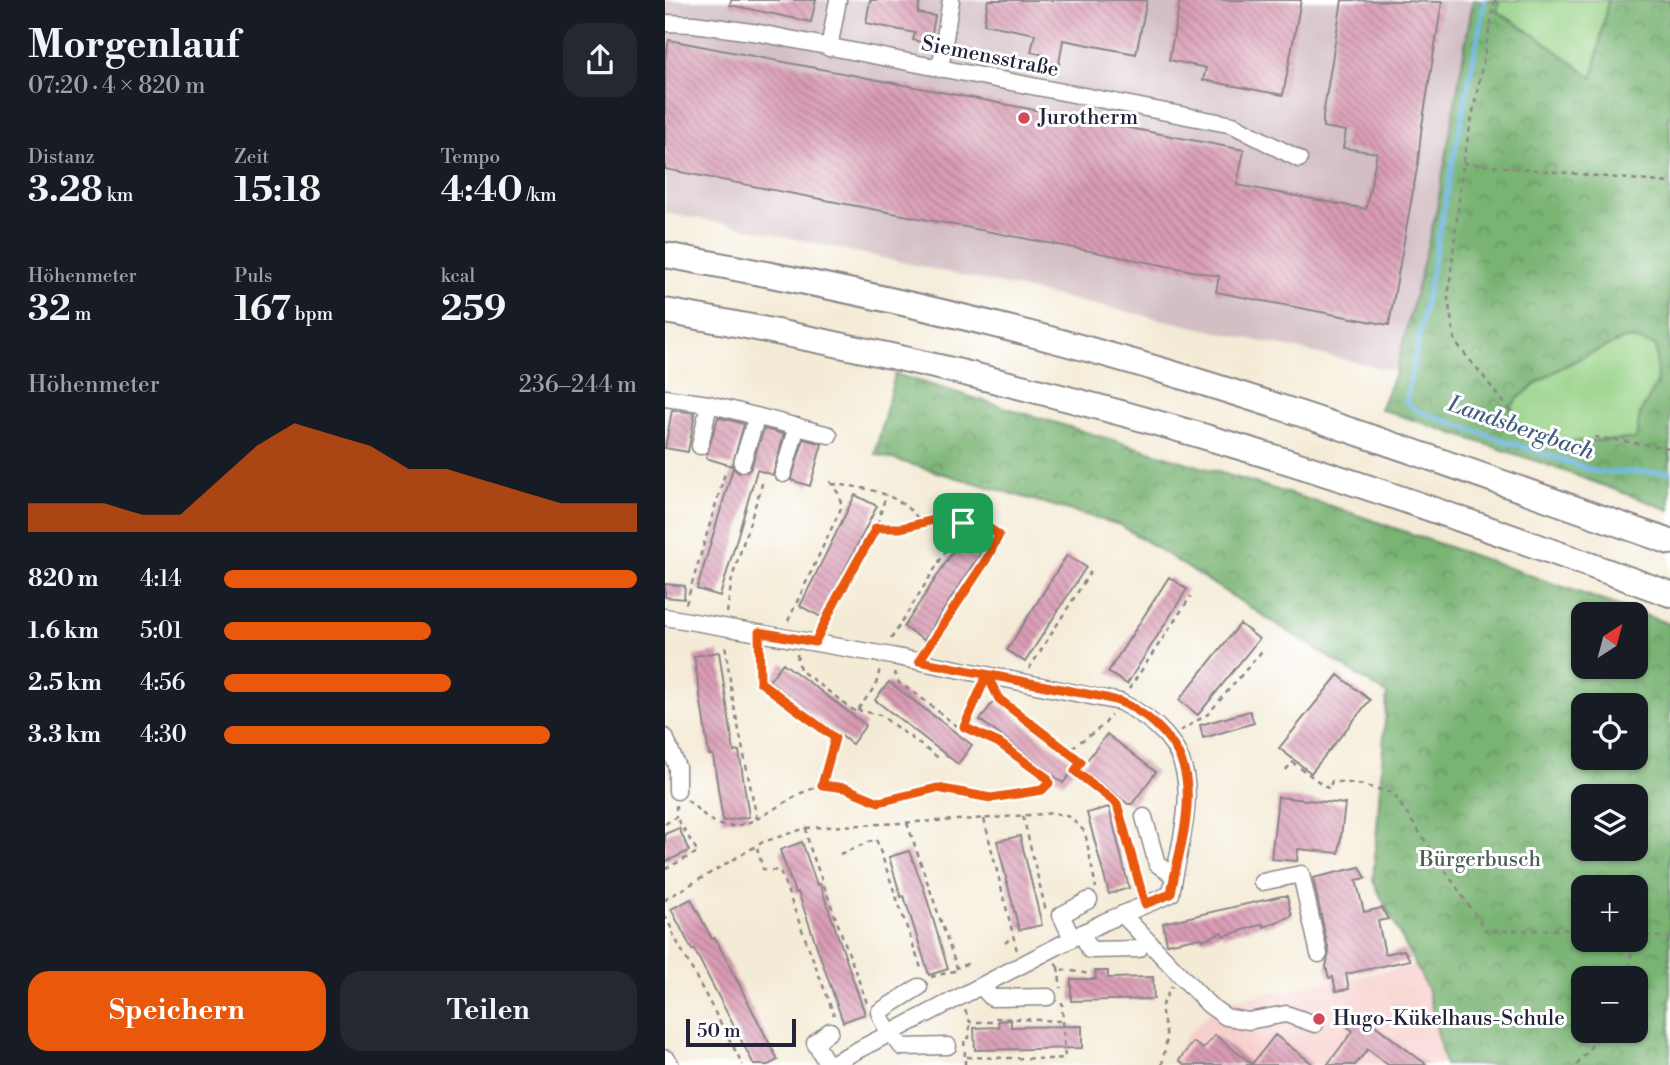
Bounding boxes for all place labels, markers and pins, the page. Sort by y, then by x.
place label: Jurotherm [1037,105,1138,131]
marker: Jurotherm [1016,110,1032,126]
pin [933,493,993,553]
place label: Hugo-Kükelhaus-Schule [1333,1006,1565,1032]
marker: Hugo-Kükelhaus-Schule [1311,1011,1327,1027]

